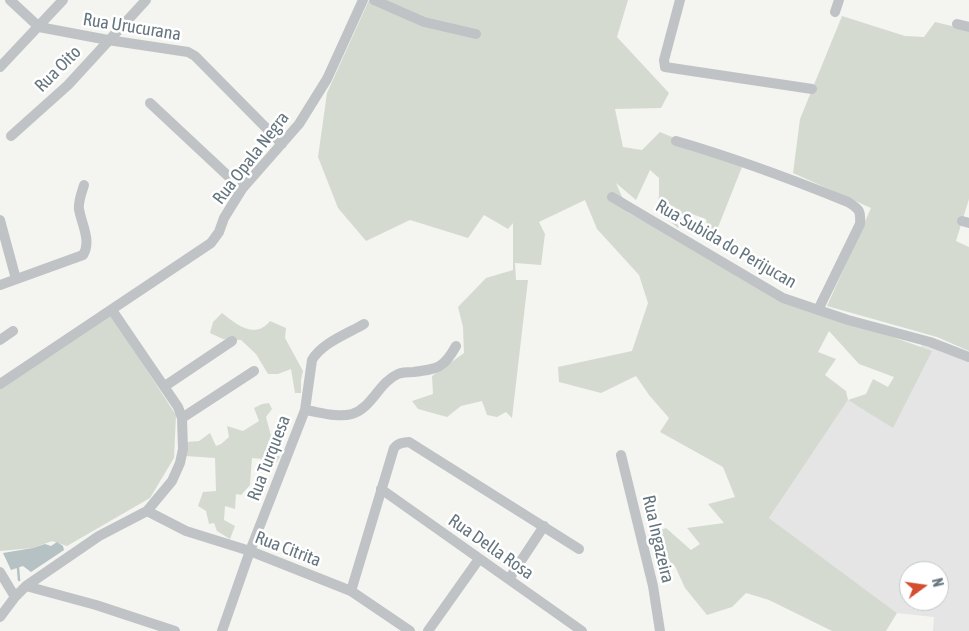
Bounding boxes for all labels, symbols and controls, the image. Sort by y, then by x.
street label: Rua Urucurana [81,9,183,45]
street label: Rua Oito [30,41,86,97]
street label: Rua Opala Negra [208,107,294,209]
street label: Rua Subida do Perijucan [652,195,800,293]
street label: Rua Turquesa [243,412,295,504]
street label: Rua Ingazeira [637,493,679,585]
street label: Rua Della Rosa [444,510,538,584]
street label: Rua Citrita [252,527,324,571]
north arrow [899,561,949,611]
text: N [929,577,946,589]

